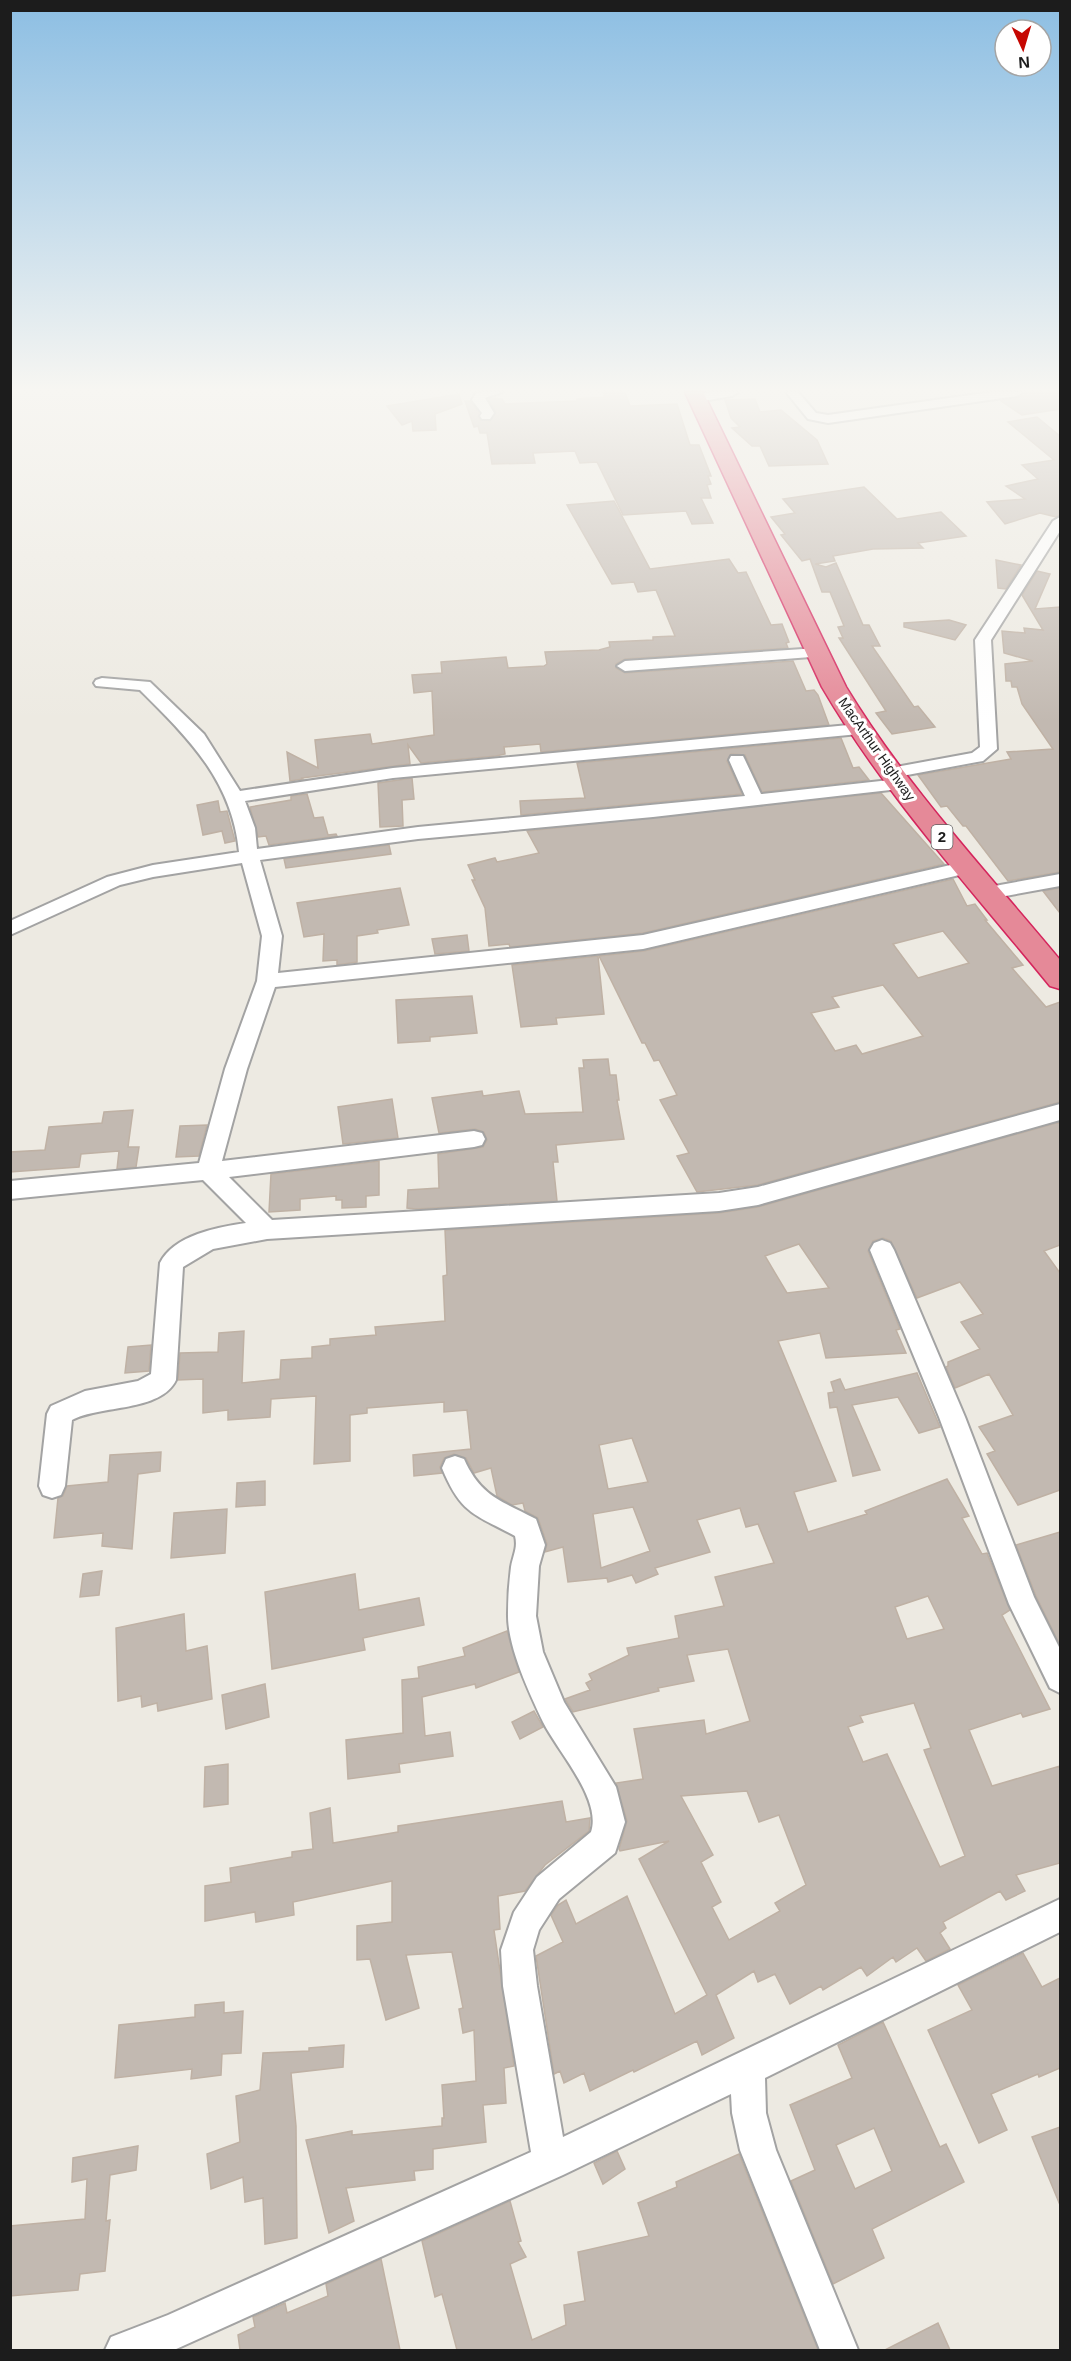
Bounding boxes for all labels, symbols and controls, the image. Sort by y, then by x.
north arrow [993,18,1053,78]
text: N [1018,54,1030,71]
street label: MacArthur Highway [835,694,919,804]
road number: 2 [932,825,952,849]

